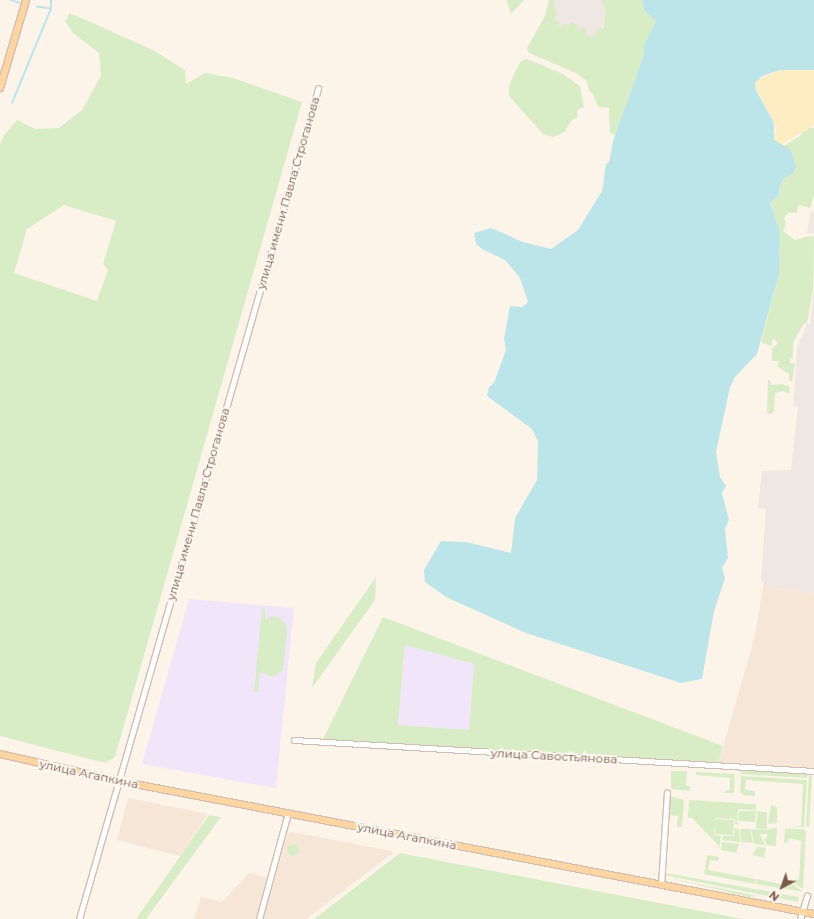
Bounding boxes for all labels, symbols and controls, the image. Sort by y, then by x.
street label: улица имени Павла Строганова [254,95,322,291]
street label: улица имени Павла Строганова [164,406,232,602]
street label: улица Савостьянова [490,745,618,767]
street label: улица Агапкина [38,756,140,792]
street label: улица Агапкина [356,819,458,853]
north arrow [762,867,802,907]
text: N [766,888,782,904]

